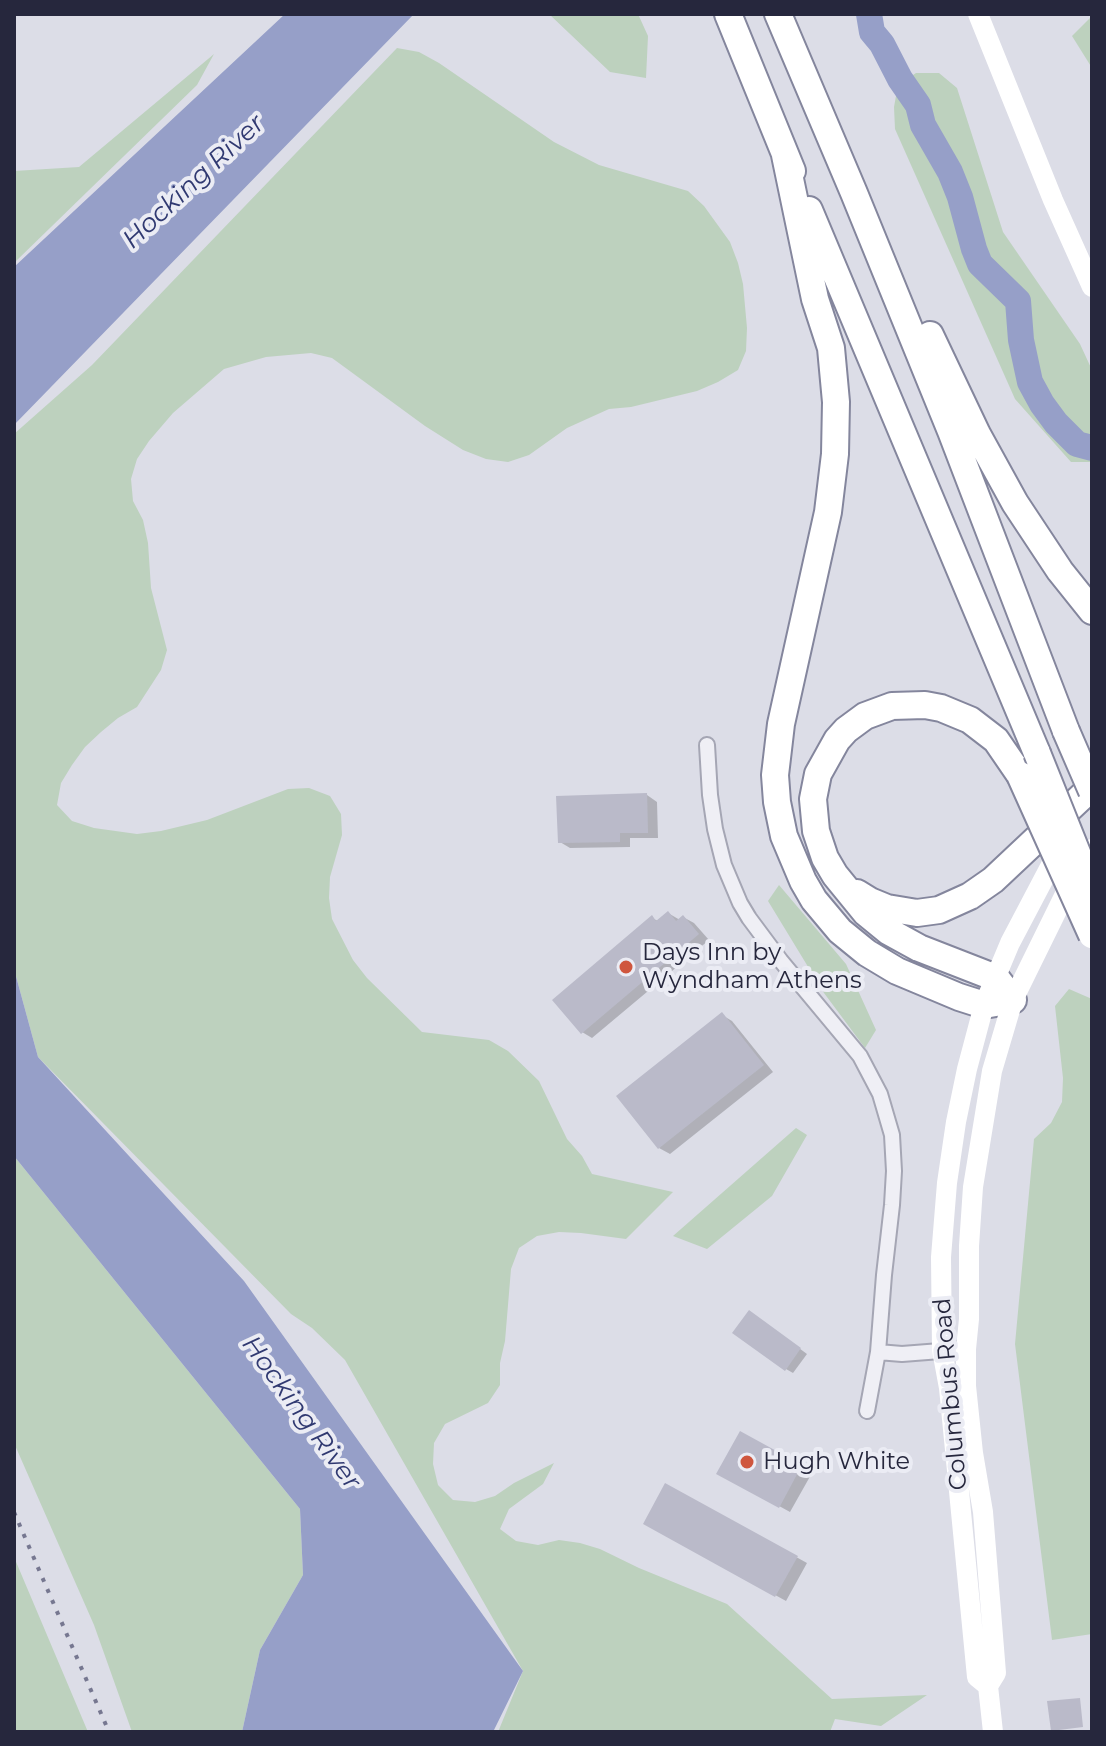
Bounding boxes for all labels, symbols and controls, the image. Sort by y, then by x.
water label: Hocking River [117,108,271,256]
place label: Days Inn by Wyndham Athens [642,939,862,995]
marker: Days Inn by Wyndham Athens [617,958,635,976]
street label: Columbus Road [928,1297,974,1491]
water label: Hocking River [235,1330,367,1496]
place label: Hugh White [763,1448,910,1476]
marker: Hugh White [738,1453,756,1471]

